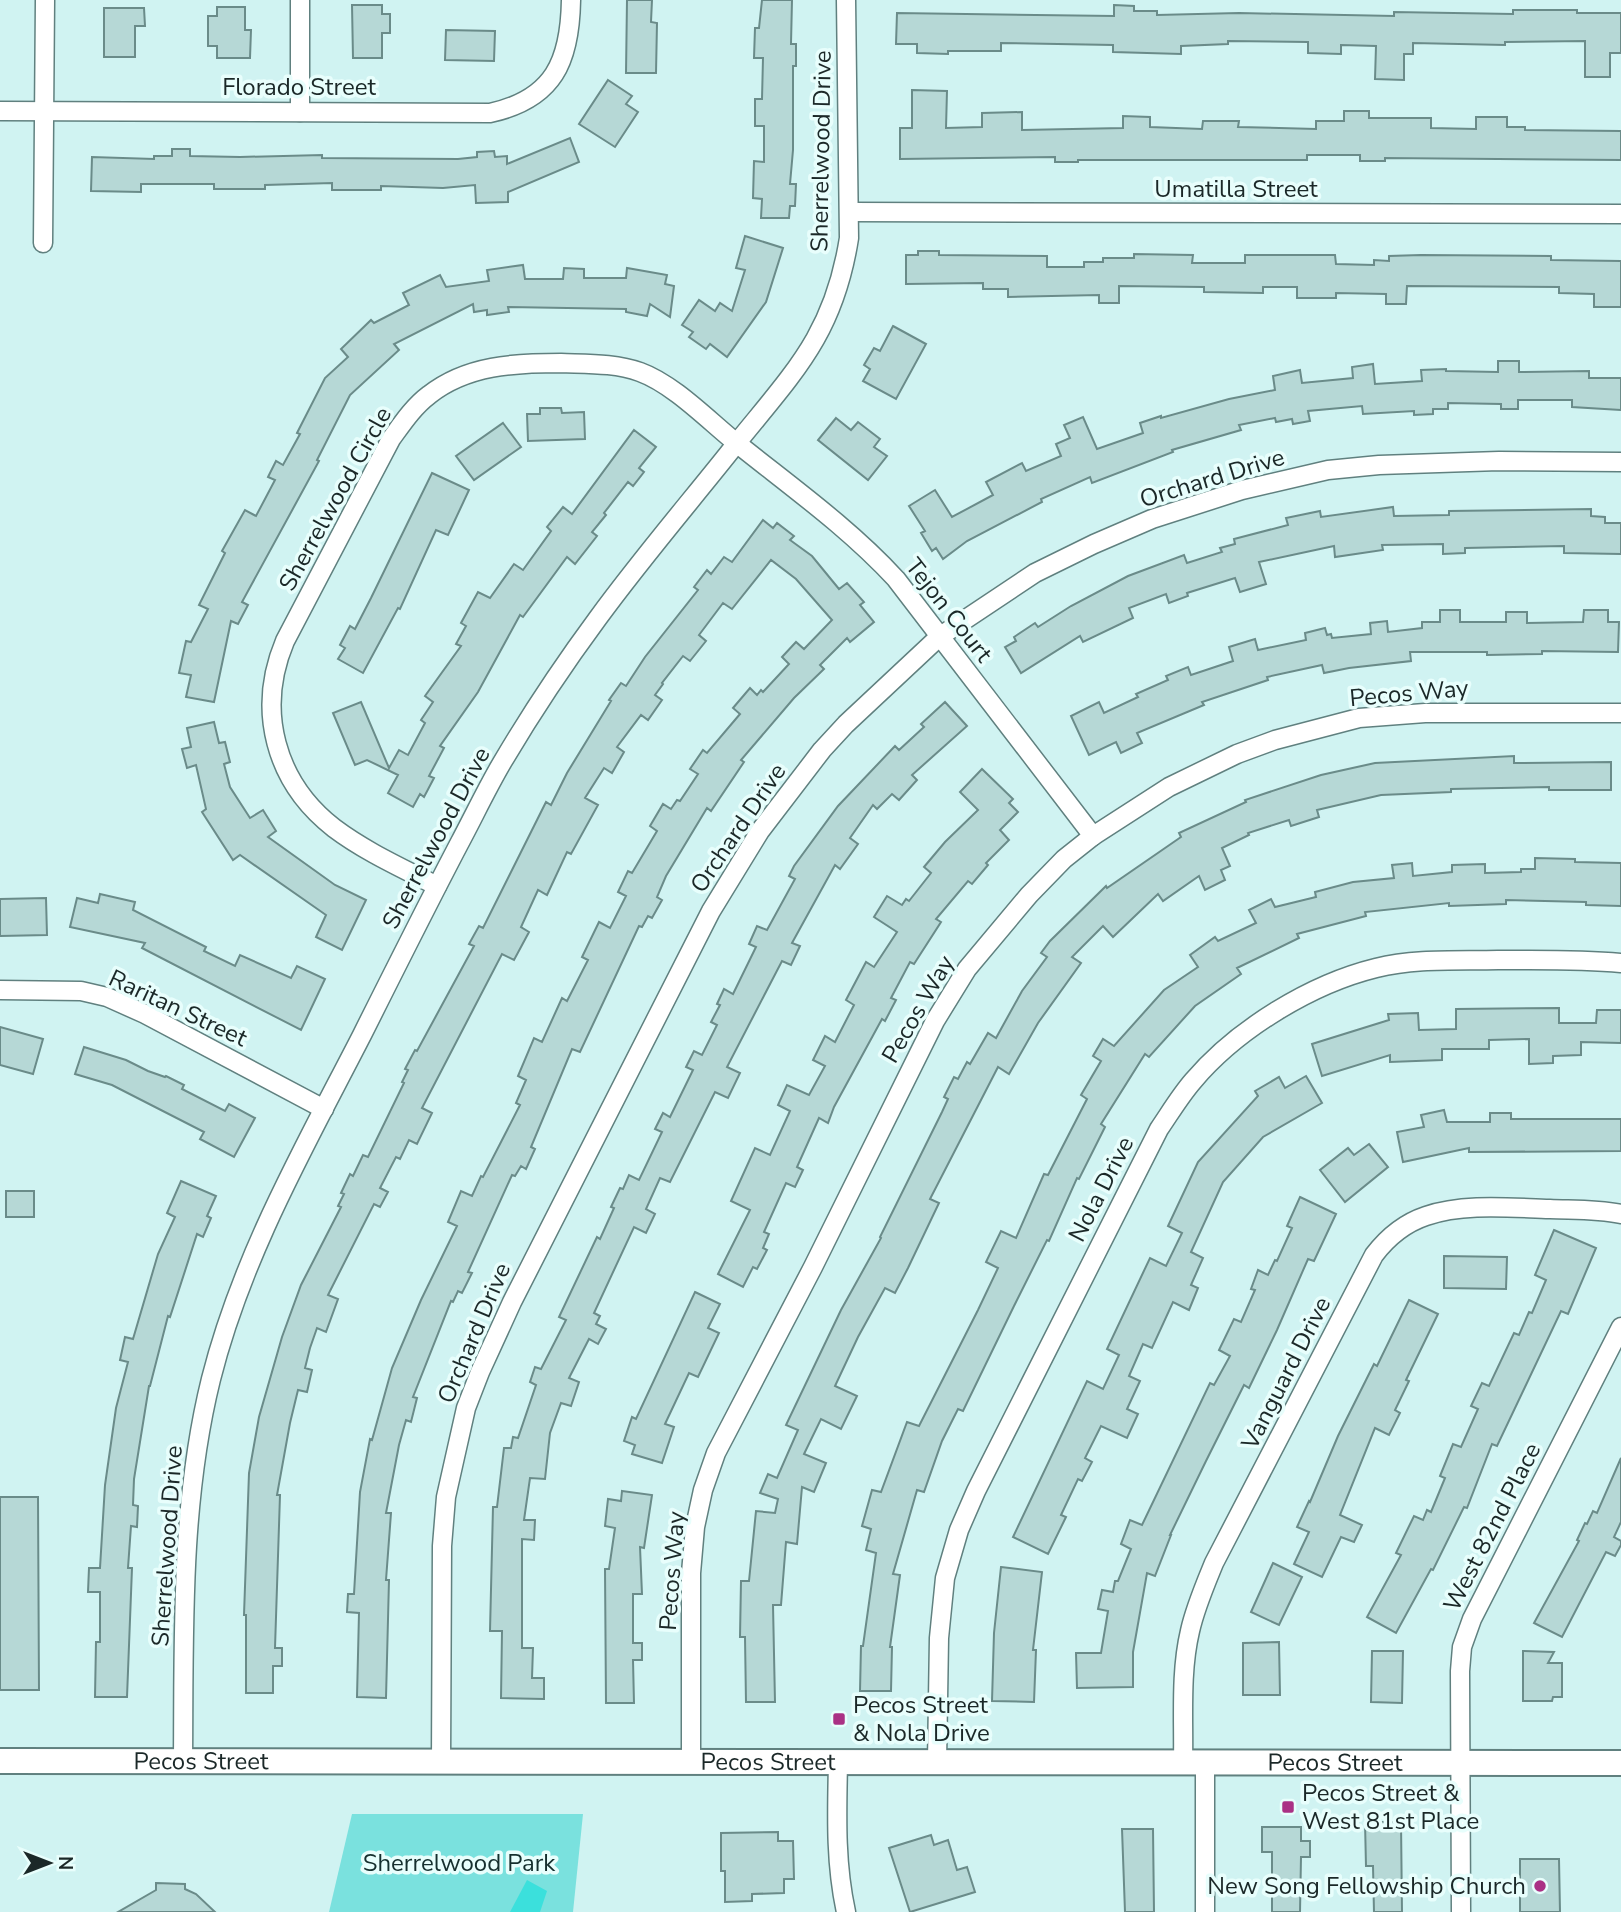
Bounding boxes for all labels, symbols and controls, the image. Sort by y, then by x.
street label: Sherrelwood Drive [803,50,839,252]
street label: Florado Street [222,71,376,103]
street label: Umatilla Street [1154,173,1318,205]
street label: Sherrelwood Circle [271,401,399,597]
street label: Orchard Drive [1136,441,1288,515]
street label: Tejon Court [898,551,1000,669]
street label: Pecos Way [1348,672,1470,714]
street label: Sherrelwood Drive [375,741,497,935]
street label: Orchard Drive [683,757,793,899]
street label: Pecos Way [874,949,962,1069]
street label: Raritan Street [104,962,253,1054]
street label: Nola Drive [1061,1131,1141,1247]
street label: Orchard Drive [430,1258,518,1408]
street label: Vanguard Drive [1233,1291,1338,1456]
street label: West 82nd Place [1436,1437,1548,1617]
street label: Sherrelwood Drive [144,1444,190,1648]
street label: Pecos Way [652,1510,692,1632]
place label: Pecos Street & Nola Drive [853,1689,990,1749]
marker: Pecos Street & Nola Drive [831,1711,847,1727]
street label: Pecos Street [134,1745,269,1777]
street label: Pecos Street [701,1746,836,1778]
street label: Pecos Street [1268,1747,1403,1779]
place label: Pecos Street & West 81st Place [1302,1777,1479,1837]
marker: Pecos Street & West 81st Place [1280,1799,1296,1815]
north arrow [14,1828,84,1898]
park label: Sherrelwood Park [363,1847,556,1879]
text: N [52,1856,78,1870]
place label: New Song Fellowship Church [1207,1870,1526,1902]
marker: New Song Fellowship Church [1532,1878,1548,1894]

